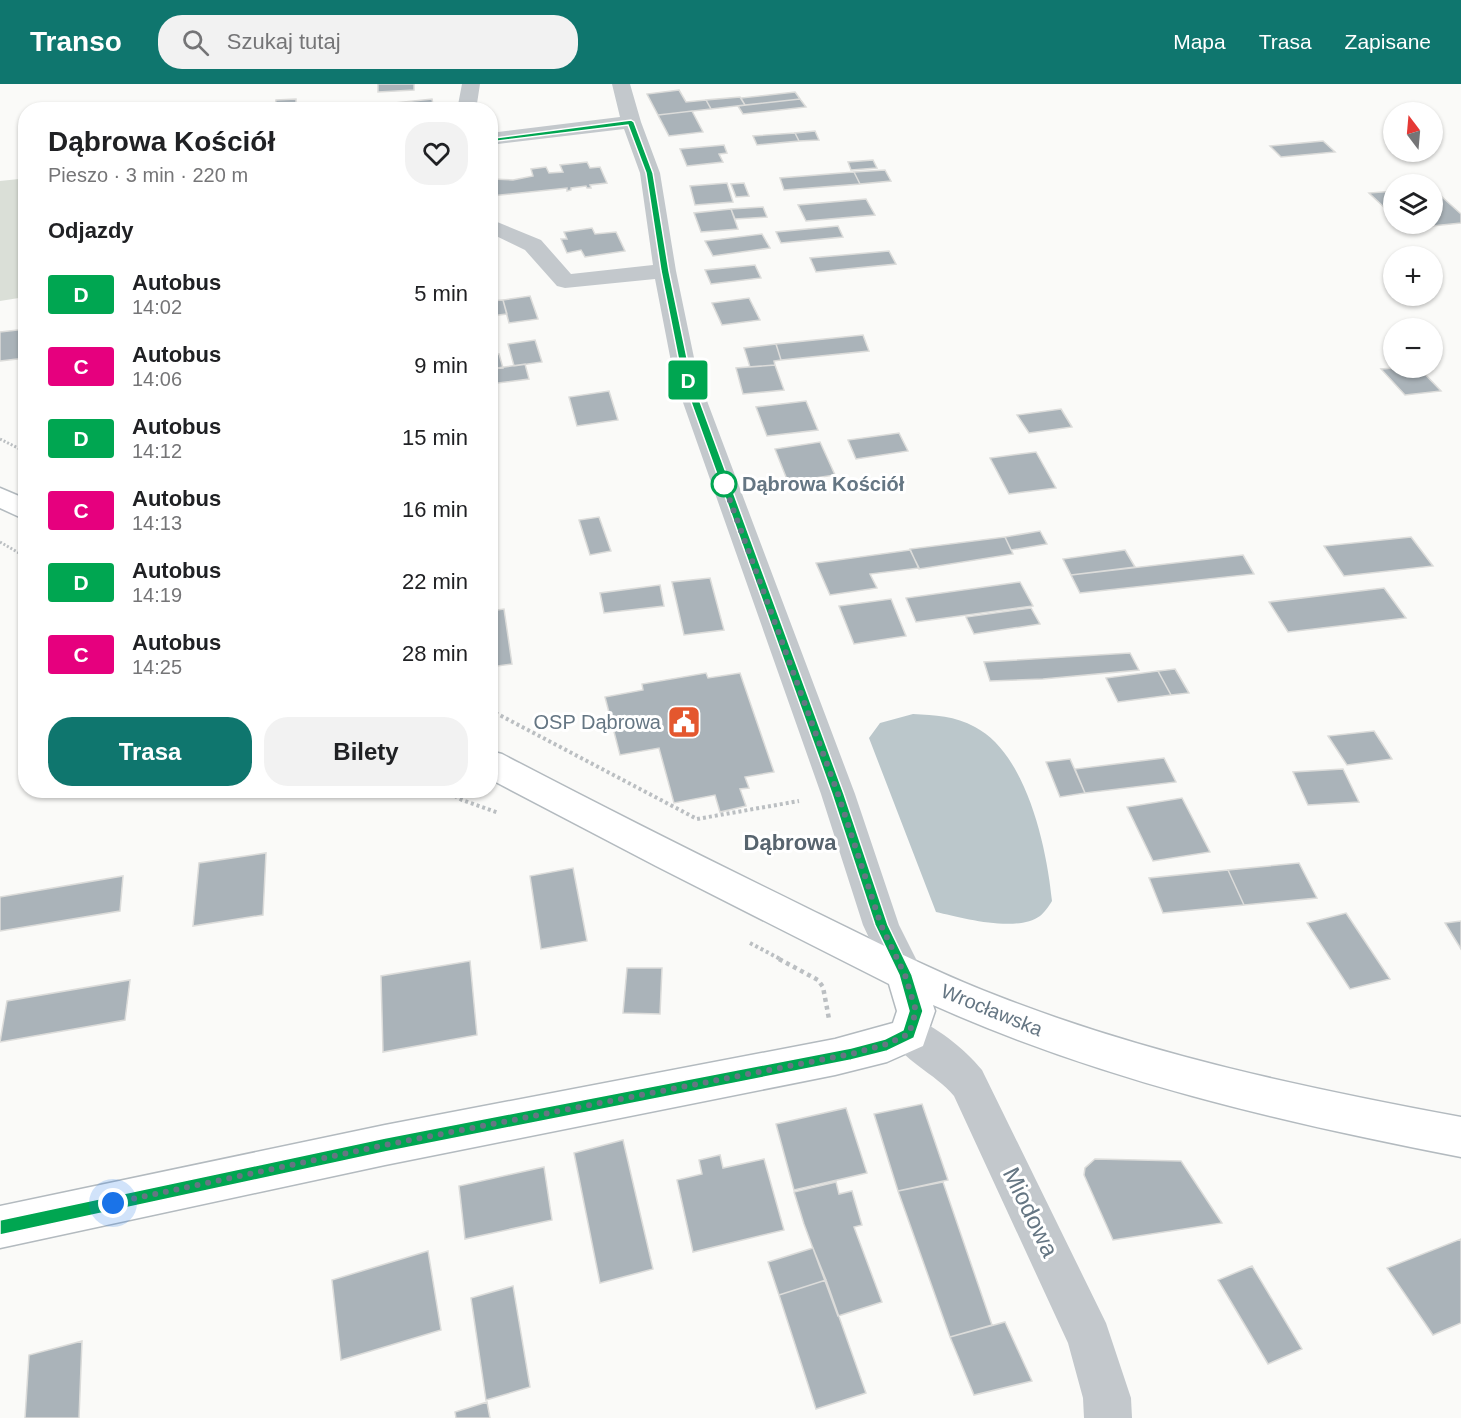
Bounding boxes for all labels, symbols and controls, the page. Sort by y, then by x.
search box [158,15,578,69]
text: Transo [30,26,122,57]
icon: search [179,26,212,59]
text: Szukaj tutaj [227,29,341,54]
text: Mapa [1173,30,1226,53]
text: Trasa [1259,30,1312,53]
text: Zapisane [1345,30,1431,53]
north arrow [1383,102,1443,162]
map controls [1383,102,1443,378]
button: heart [405,122,468,185]
text: Dąbrowa Kościół [48,126,275,157]
text: Pieszo · 3 min · 220 m [48,164,248,186]
button: layers [1383,174,1443,234]
text: Odjazdy [48,218,134,243]
button: + [1383,246,1443,306]
text: Autobus [132,270,221,295]
text: 5 min [414,281,468,306]
text: D [73,283,89,306]
text: 14:02 [132,296,182,318]
button: − [1383,318,1443,378]
text: Autobus [132,342,221,367]
text: 9 min [414,353,468,378]
text: C [73,355,89,378]
line badge: D [668,360,708,400]
text: 14:06 [132,368,182,390]
text: D [680,369,696,392]
text: Autobus [132,414,221,439]
text: 15 min [402,425,468,450]
text: D [73,427,89,450]
text: 14:12 [132,440,182,462]
marker: Dąbrowa Kościół [711,471,737,497]
place label: Dąbrowa Kościół [742,473,905,495]
text: Autobus [132,486,221,511]
text: 16 min [402,497,468,522]
text: C [73,499,89,522]
text: 14:13 [132,512,182,534]
text: Autobus [132,558,221,583]
text: 22 min [402,569,468,594]
text: D [73,571,89,594]
text: 14:19 [132,584,182,606]
text: Autobus [132,630,221,655]
text: 28 min [402,641,468,666]
text: C [73,643,89,666]
text: 14:25 [132,656,182,678]
public building icon: OSP Dąbrowa [666,704,702,740]
place label: OSP Dąbrowa [534,711,662,733]
button: Trasa [48,717,252,786]
button: Bilety [264,717,468,786]
district label: Dąbrowa [744,830,837,855]
street label: Wrocławska [938,980,1047,1041]
street label: Miodowa [998,1163,1064,1262]
your location [98,1188,128,1218]

